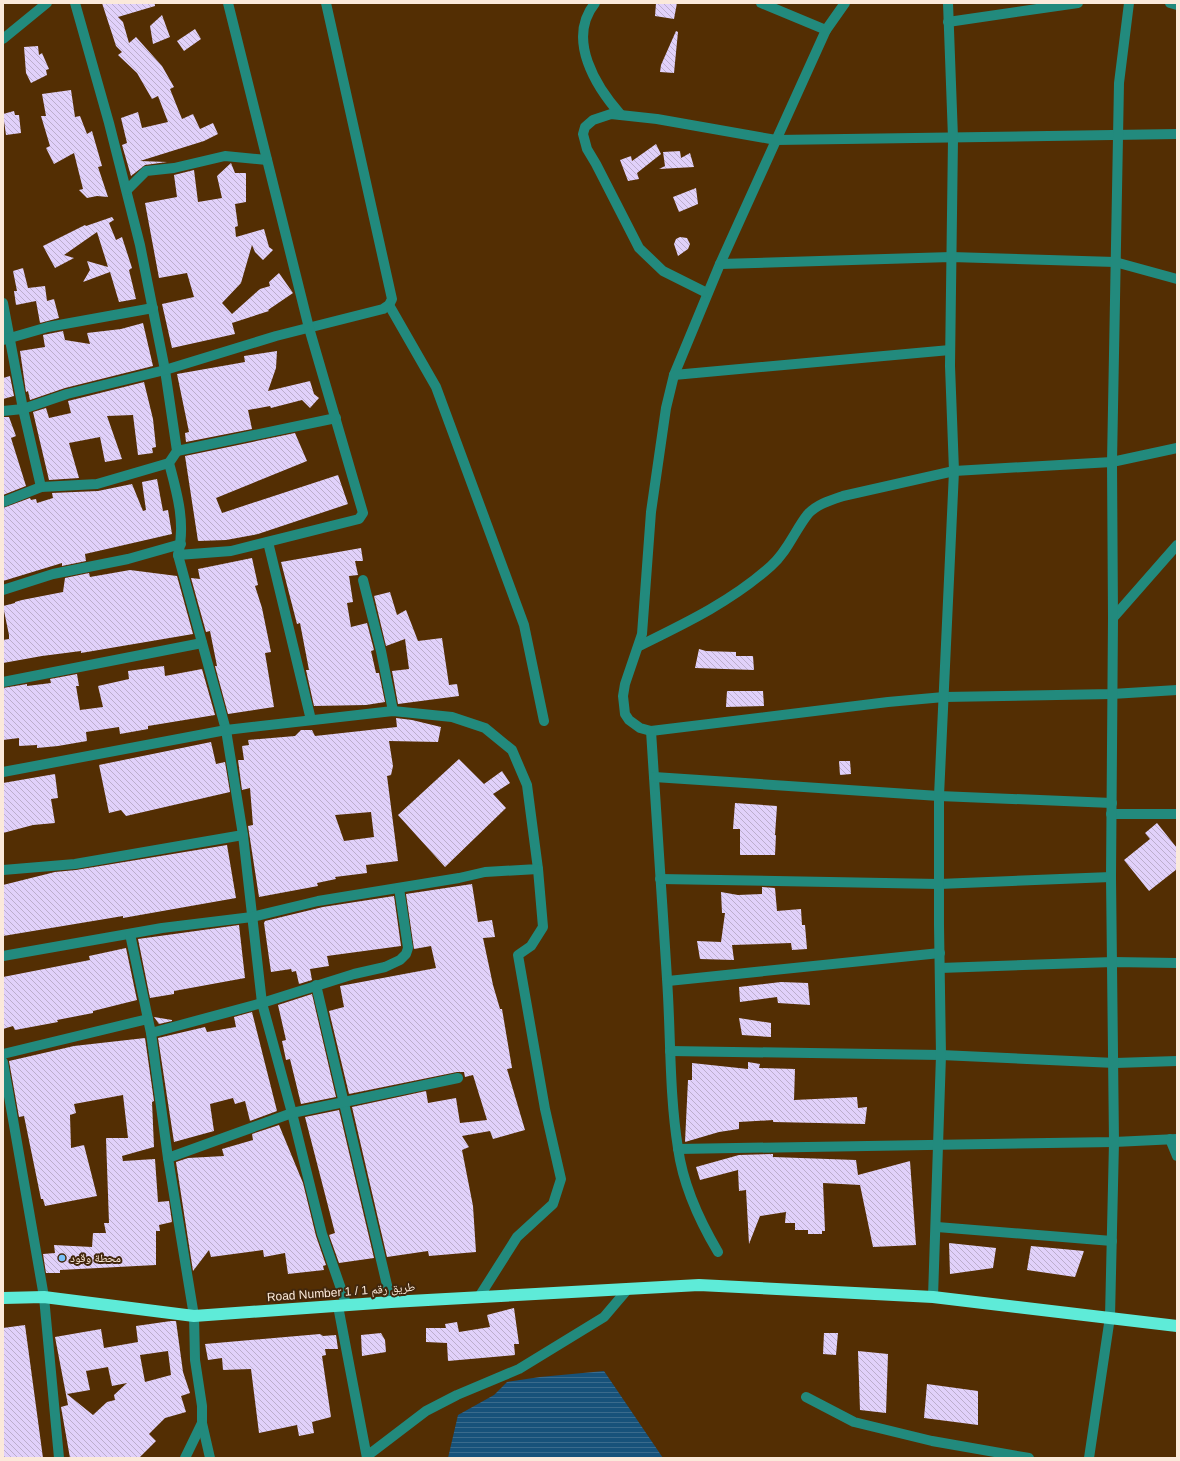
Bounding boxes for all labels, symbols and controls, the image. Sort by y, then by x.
place label: محطة وقود [70,1251,121,1265]
marker: محطة وقود [57,1253,67,1263]
street label: Road Number 1 / طريق رقم 1 [266,1280,416,1305]

